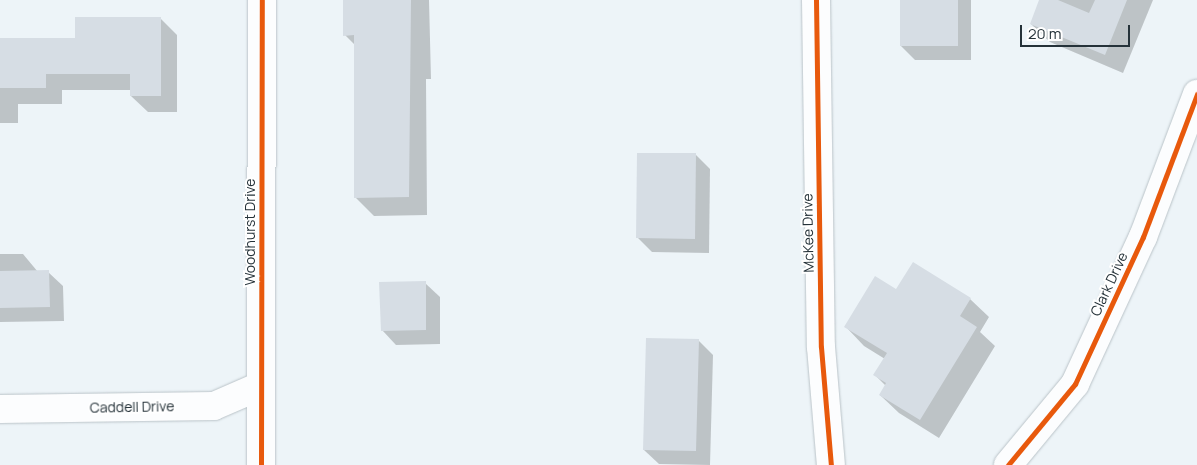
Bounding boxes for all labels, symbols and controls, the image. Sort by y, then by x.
scale bar [1022,15,1132,47]
text: 20 m [1028,23,1061,44]
street label: Woodhurst Drive [242,178,258,286]
street label: McKee Drive [799,193,817,273]
street label: Clark Drive [1087,249,1131,319]
street label: Caddell Drive [90,398,174,416]

